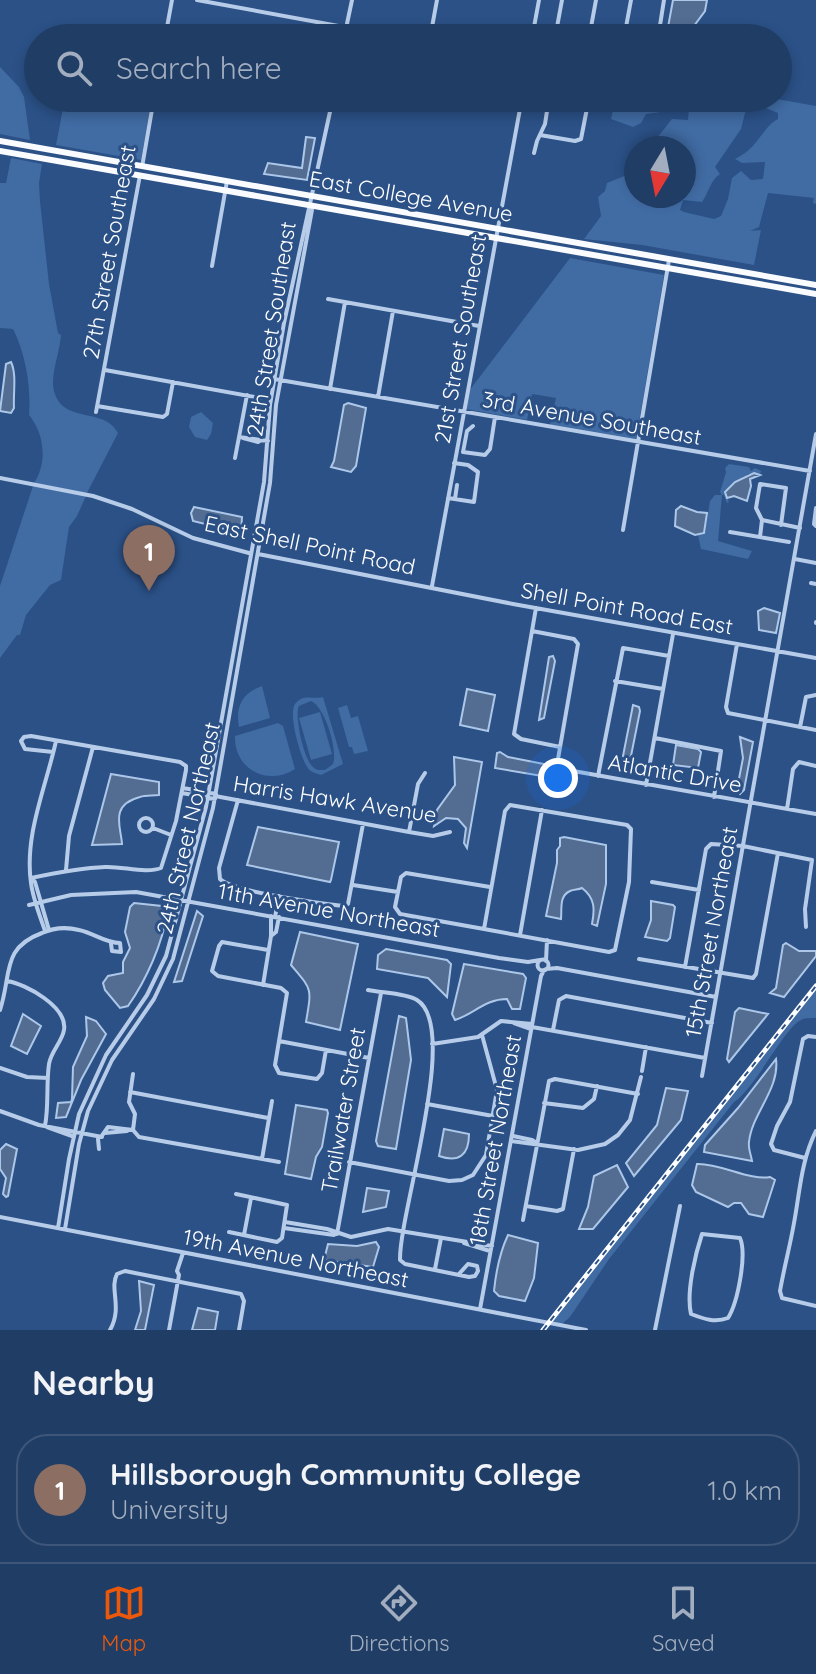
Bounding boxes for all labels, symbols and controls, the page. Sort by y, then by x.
search box [24,24,792,112]
icon: search [52,46,96,90]
text: Search here [116,49,282,87]
north arrow [624,136,696,208]
street label: 27th Street Southeast [76,143,142,361]
street label: East College Avenue [307,164,515,228]
street label: 24th Street Southeast [240,219,302,439]
street label: 21st Street Southeast [428,232,492,446]
street label: 3rd Avenue Southeast [480,385,704,451]
street label: East Shell Point Road [202,509,418,581]
pin: 1 [123,525,175,591]
street label: Shell Point Road East [519,576,735,640]
street label: 24th Street Northeast [150,719,226,937]
street label: Atlantic Drive [606,747,744,799]
your location [538,758,578,798]
street label: Harris Hawk Avenue [231,769,439,829]
street label: 15th Street Northeast [679,824,743,1040]
street label: 11th Avenue Northeast [216,877,442,943]
street label: Trailwater Street [315,1025,371,1195]
street label: 18th Street Northeast [463,1032,527,1248]
street label: 19th Avenue Northeast [181,1222,411,1294]
text: Nearby [32,1361,155,1404]
text: Hillsborough Community College [110,1455,581,1493]
text: 1 [55,1474,65,1507]
text: 1.0 km [707,1474,782,1507]
text: University [110,1493,229,1526]
tab: Map [101,1581,146,1657]
tab: Directions [349,1581,449,1657]
tab: Saved [652,1581,715,1657]

